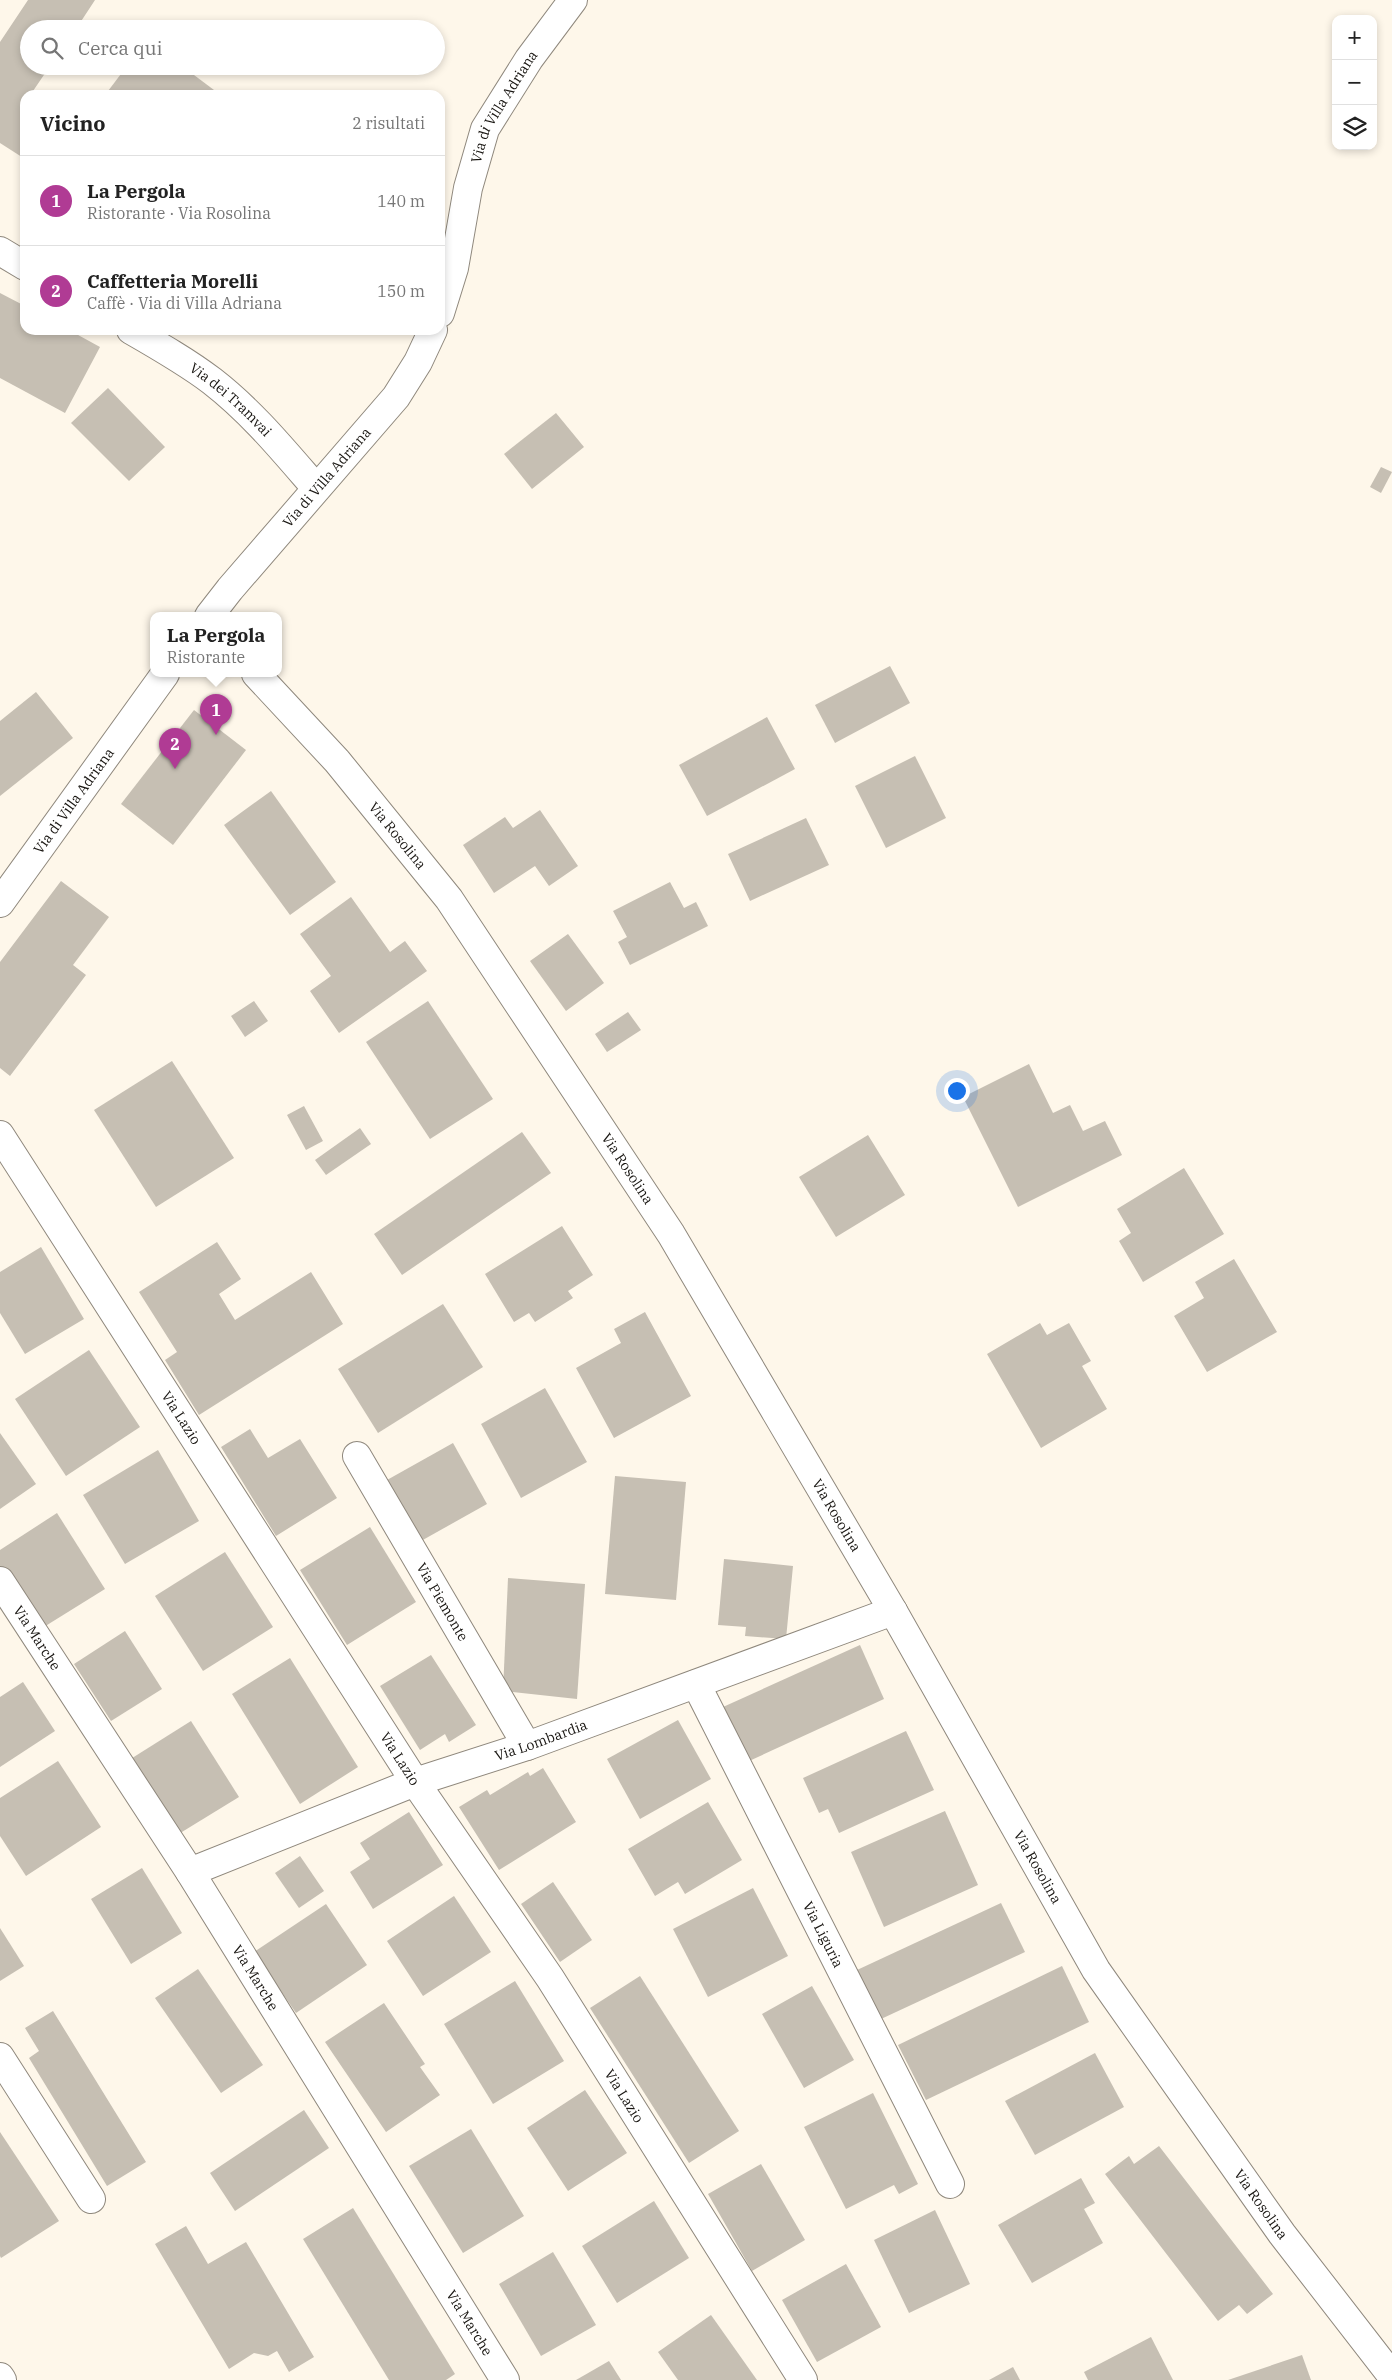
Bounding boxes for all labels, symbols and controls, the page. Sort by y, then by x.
map controls [1332,15,1377,150]
button: + [1332,15,1377,60]
search box [20,20,445,75]
icon: search [38,34,66,62]
text: Cerca qui [78,36,162,60]
street label: Via di Villa Adriana [467,46,542,165]
button: − [1332,60,1377,105]
button: layers [1332,105,1377,150]
text: Vicino [40,109,106,137]
text: 2 risultati [352,113,425,133]
text: La Pergola [87,179,185,203]
text: 1 [51,191,61,211]
text: 140 m [377,191,425,211]
text: Ristorante · Via Rosolina [87,203,271,223]
text: Caffetteria Morelli [87,269,258,293]
text: 2 [51,281,61,301]
text: 150 m [377,281,425,301]
text: Caffè · Via di Villa Adriana [87,293,282,313]
street label: Via dei Tramvai [186,359,275,440]
street label: Via di Villa Adriana [279,423,375,531]
popup [150,612,282,677]
text: La Pergola [167,623,265,647]
text: Ristorante [167,647,245,667]
pin: 1 [200,694,232,735]
pin: 2 [159,728,191,769]
street label: Via di Villa Adriana [29,744,118,857]
street label: Via Rosolina [365,798,430,873]
your location [944,1078,970,1104]
street label: Via Rosolina [598,1130,658,1208]
street label: Via Lazio [158,1388,205,1448]
street label: Via Rosolina [808,1476,865,1555]
street label: Via Piemonte [413,1559,472,1644]
street label: Via Marche [9,1602,65,1674]
street label: Via Lombardia [492,1715,590,1765]
street label: Via Lazio [376,1729,424,1789]
street label: Via Rosolina [1010,1827,1066,1907]
street label: Via Liguria [799,1898,848,1971]
street label: Via Marche [228,1942,283,2014]
street label: Via Lazio [601,2066,648,2126]
street label: Via Rosolina [1230,2166,1292,2243]
street label: Via Marche [442,2287,497,2359]

